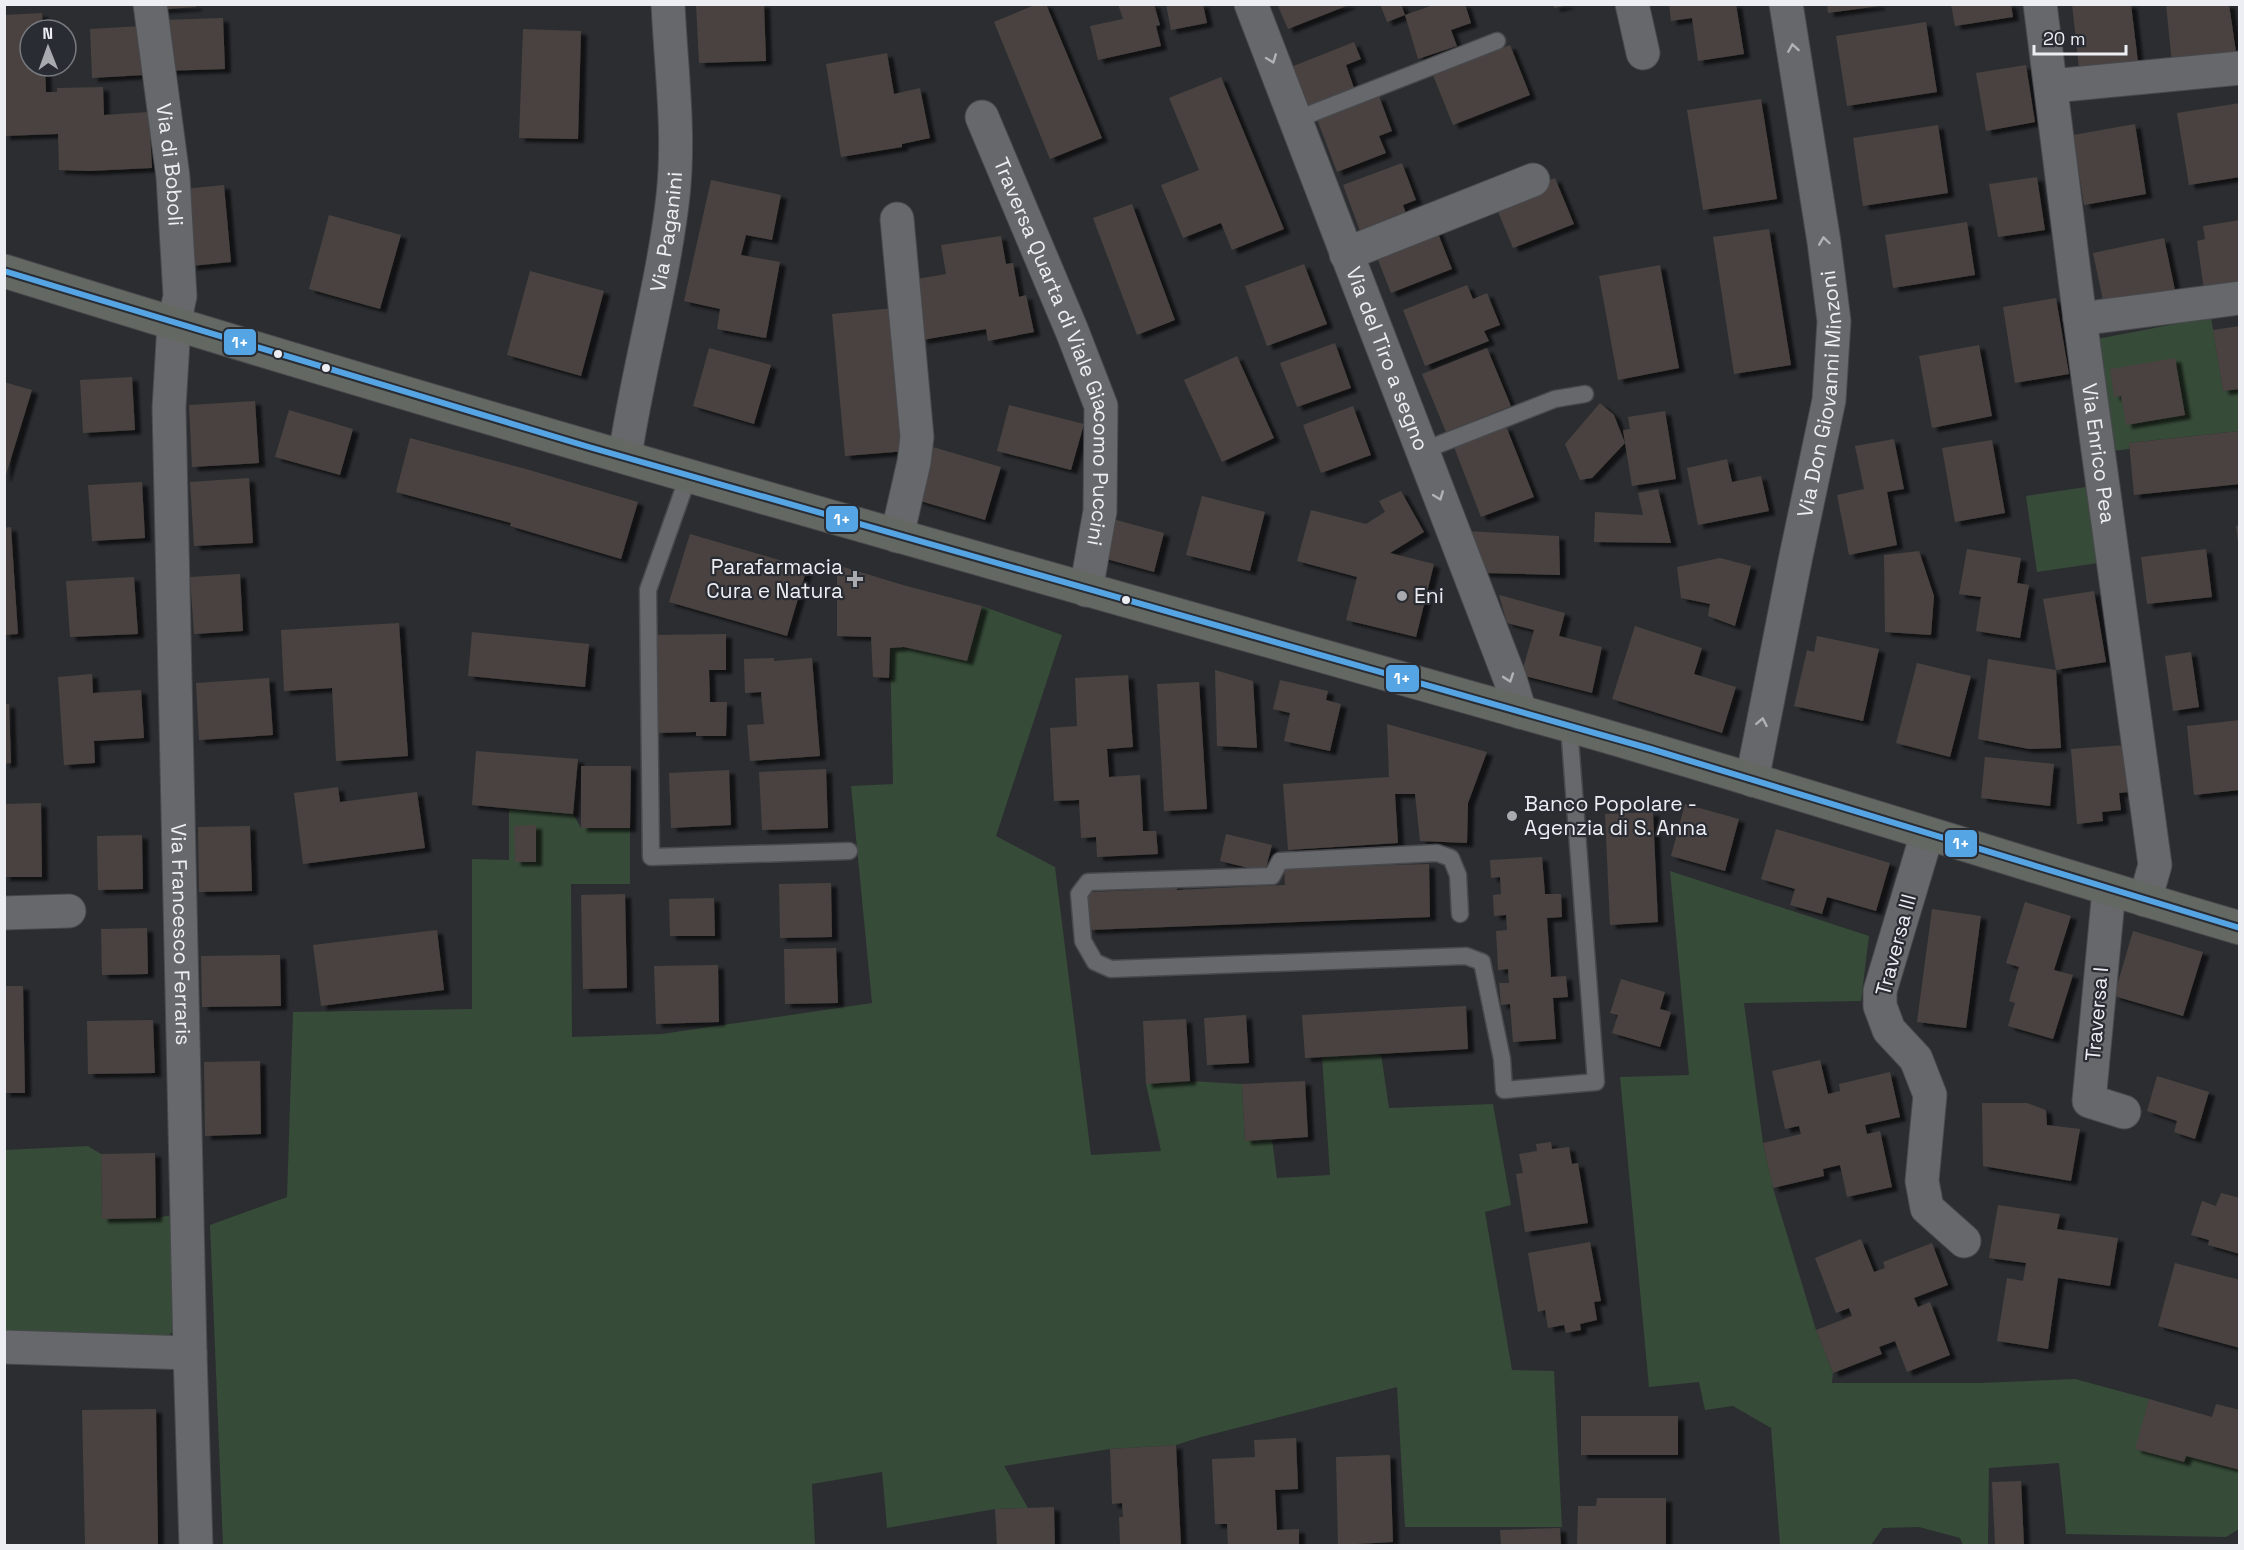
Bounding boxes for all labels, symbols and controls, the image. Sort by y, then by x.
north arrow [18,18,78,78]
scale bar [2034,18,2126,56]
text: N [42,23,53,44]
text: 20 m [2043,27,2086,50]
one-way arrow [1787,44,1799,53]
one-way arrow [1265,53,1277,64]
street label: Via di Boboli [150,102,190,227]
street label: Traversa Quarta di Viale Giacomo Puccini [988,153,1116,548]
street label: Via Paganini [644,171,688,294]
one-way arrow [1818,236,1830,245]
street label: Via del Tiro a segno [1340,263,1435,455]
street label: Via Don Giovanni Minzoni [1791,269,1847,520]
line badge: 1+ [223,328,257,356]
text: 1+ [231,332,249,353]
unlabelled marker [272,348,284,360]
unlabelled marker [320,362,332,374]
street label: Via Enrico Pea [2076,381,2122,525]
one-way arrow [1432,490,1444,501]
line badge: 1+ [825,505,859,533]
text: 1+ [833,509,851,530]
place label: Parafarmacia Cura e Natura [706,553,843,604]
marker: Parafarmacia Cura e Natura [848,572,862,586]
place label: Eni [1414,582,1444,609]
marker: Eni [1395,589,1409,603]
unlabelled marker [1120,594,1132,606]
line badge: 1+ [1385,664,1420,693]
text: 1+ [1393,668,1411,689]
one-way arrow [1502,673,1514,683]
one-way arrow [1755,717,1768,727]
place label: Banco Popolare - Agenzia di S. Anna [1524,790,1707,841]
marker: Banco Popolare - Agenzia di S. Anna [1505,809,1519,823]
street label: Via Francesco Ferraris [165,823,197,1046]
line badge: 1+ [1944,829,1978,858]
text: 1+ [1952,833,1970,854]
street label: Traversa III [1869,891,1922,999]
street label: Traversa I [2079,966,2114,1062]

